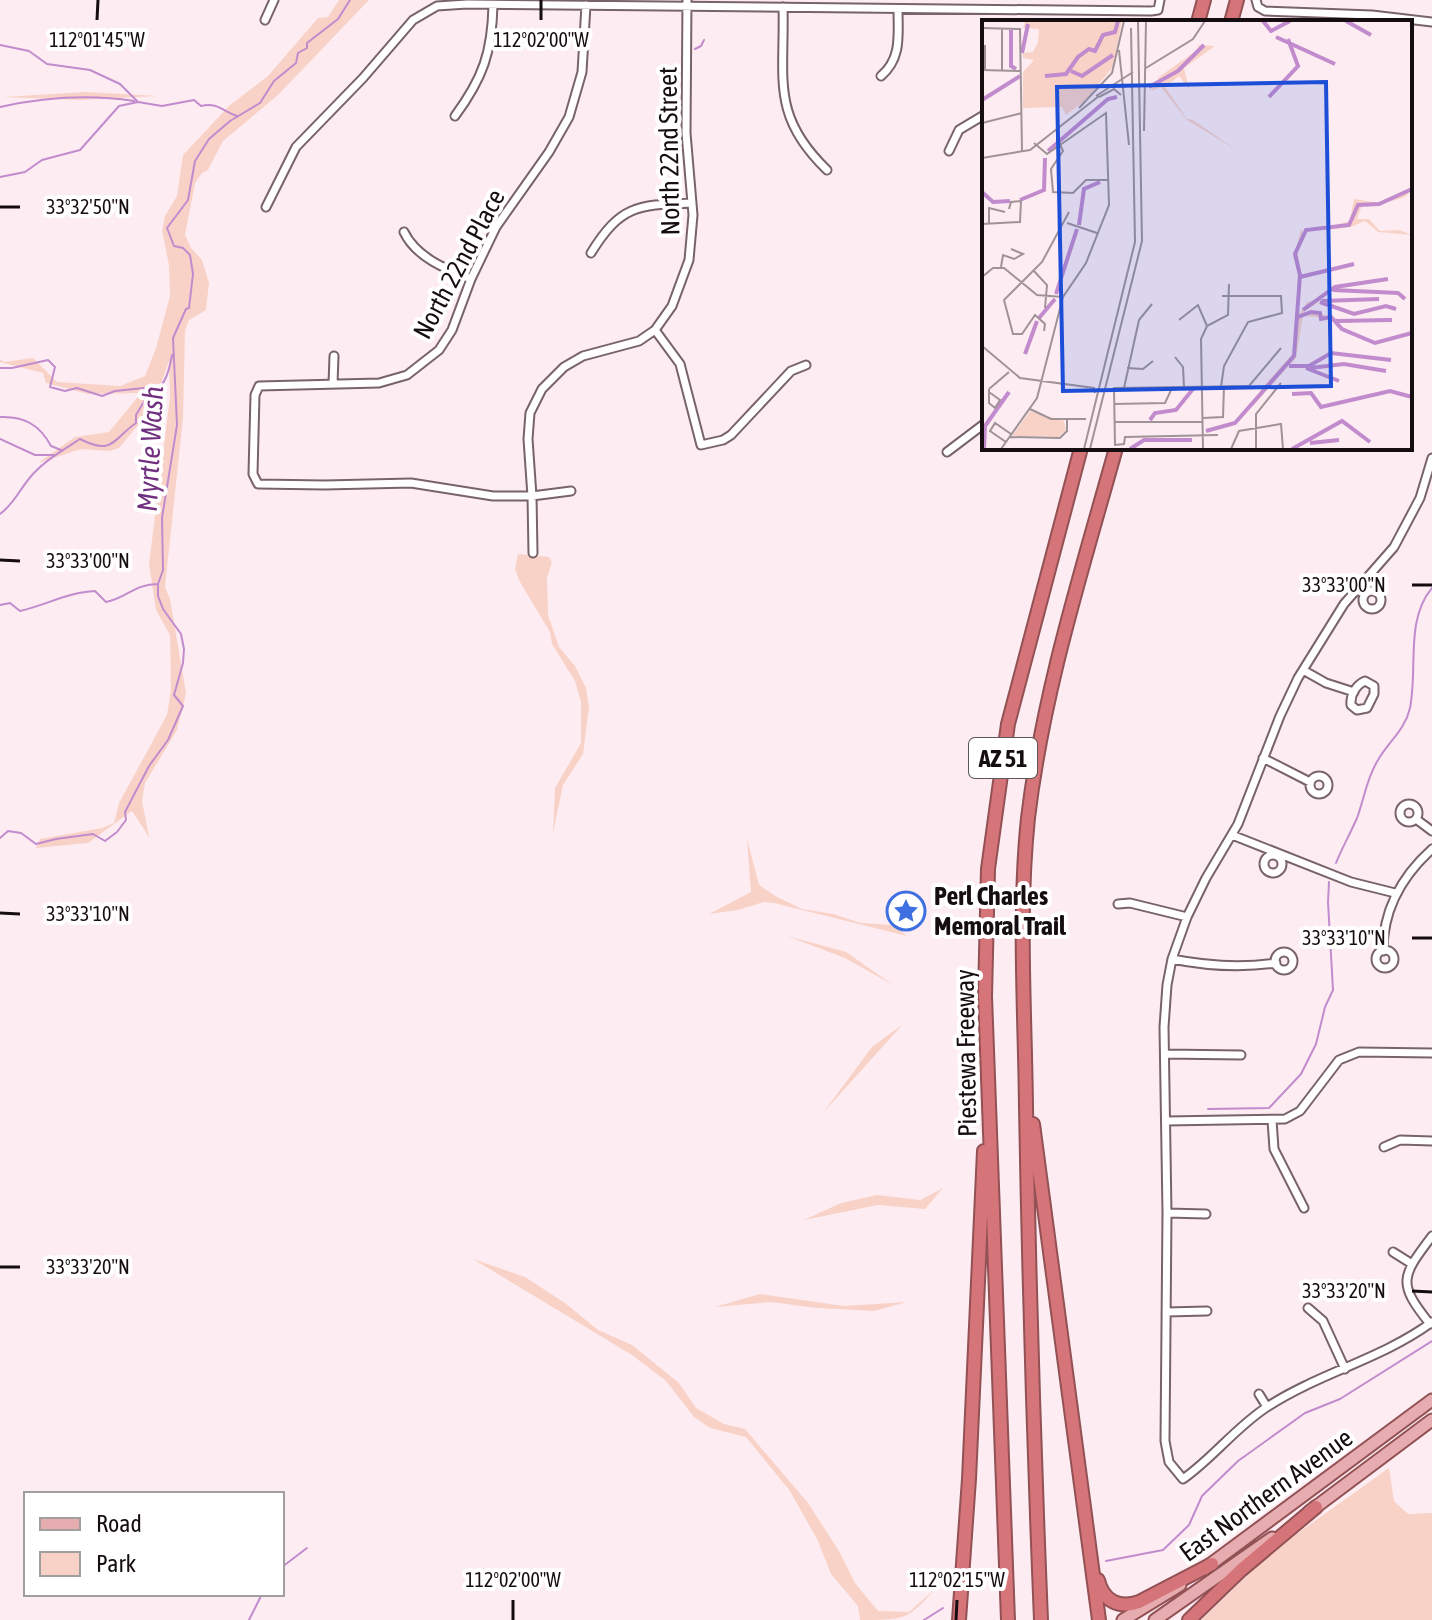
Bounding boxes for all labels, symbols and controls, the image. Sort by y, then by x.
inset map [982,20,1412,450]
text: 112°01'45"W [49,28,145,51]
text: 112°02'00"W [493,28,589,51]
street label: North 22nd Street [653,66,685,236]
street label: North 22nd Place [407,184,511,344]
text: 33°32'50"N [46,195,130,218]
water label: Myrtle Wash [131,385,169,513]
text: 33°33'00"N [46,549,130,572]
text: 33°33'00"N [1302,573,1386,596]
road number: AZ 51 [969,738,1037,778]
place label: Perl Charles Memoral Trail [934,881,1067,941]
place icon: Perl Charles Memoral Trail [885,890,927,932]
text: 33°33'10"N [46,902,130,925]
text: 33°33'10"N [1302,926,1386,949]
street label: Piestewa Freeway [950,969,982,1137]
text: 33°33'20"N [46,1255,130,1278]
text: 33°33'20"N [1302,1279,1386,1302]
street label: East Northern Avenue [1174,1422,1358,1568]
legend [24,1492,284,1596]
text: Road [96,1510,142,1537]
text: Park [96,1550,137,1577]
text: 112°02'00"W [465,1568,561,1591]
text: 112°02'15"W [909,1568,1005,1591]

